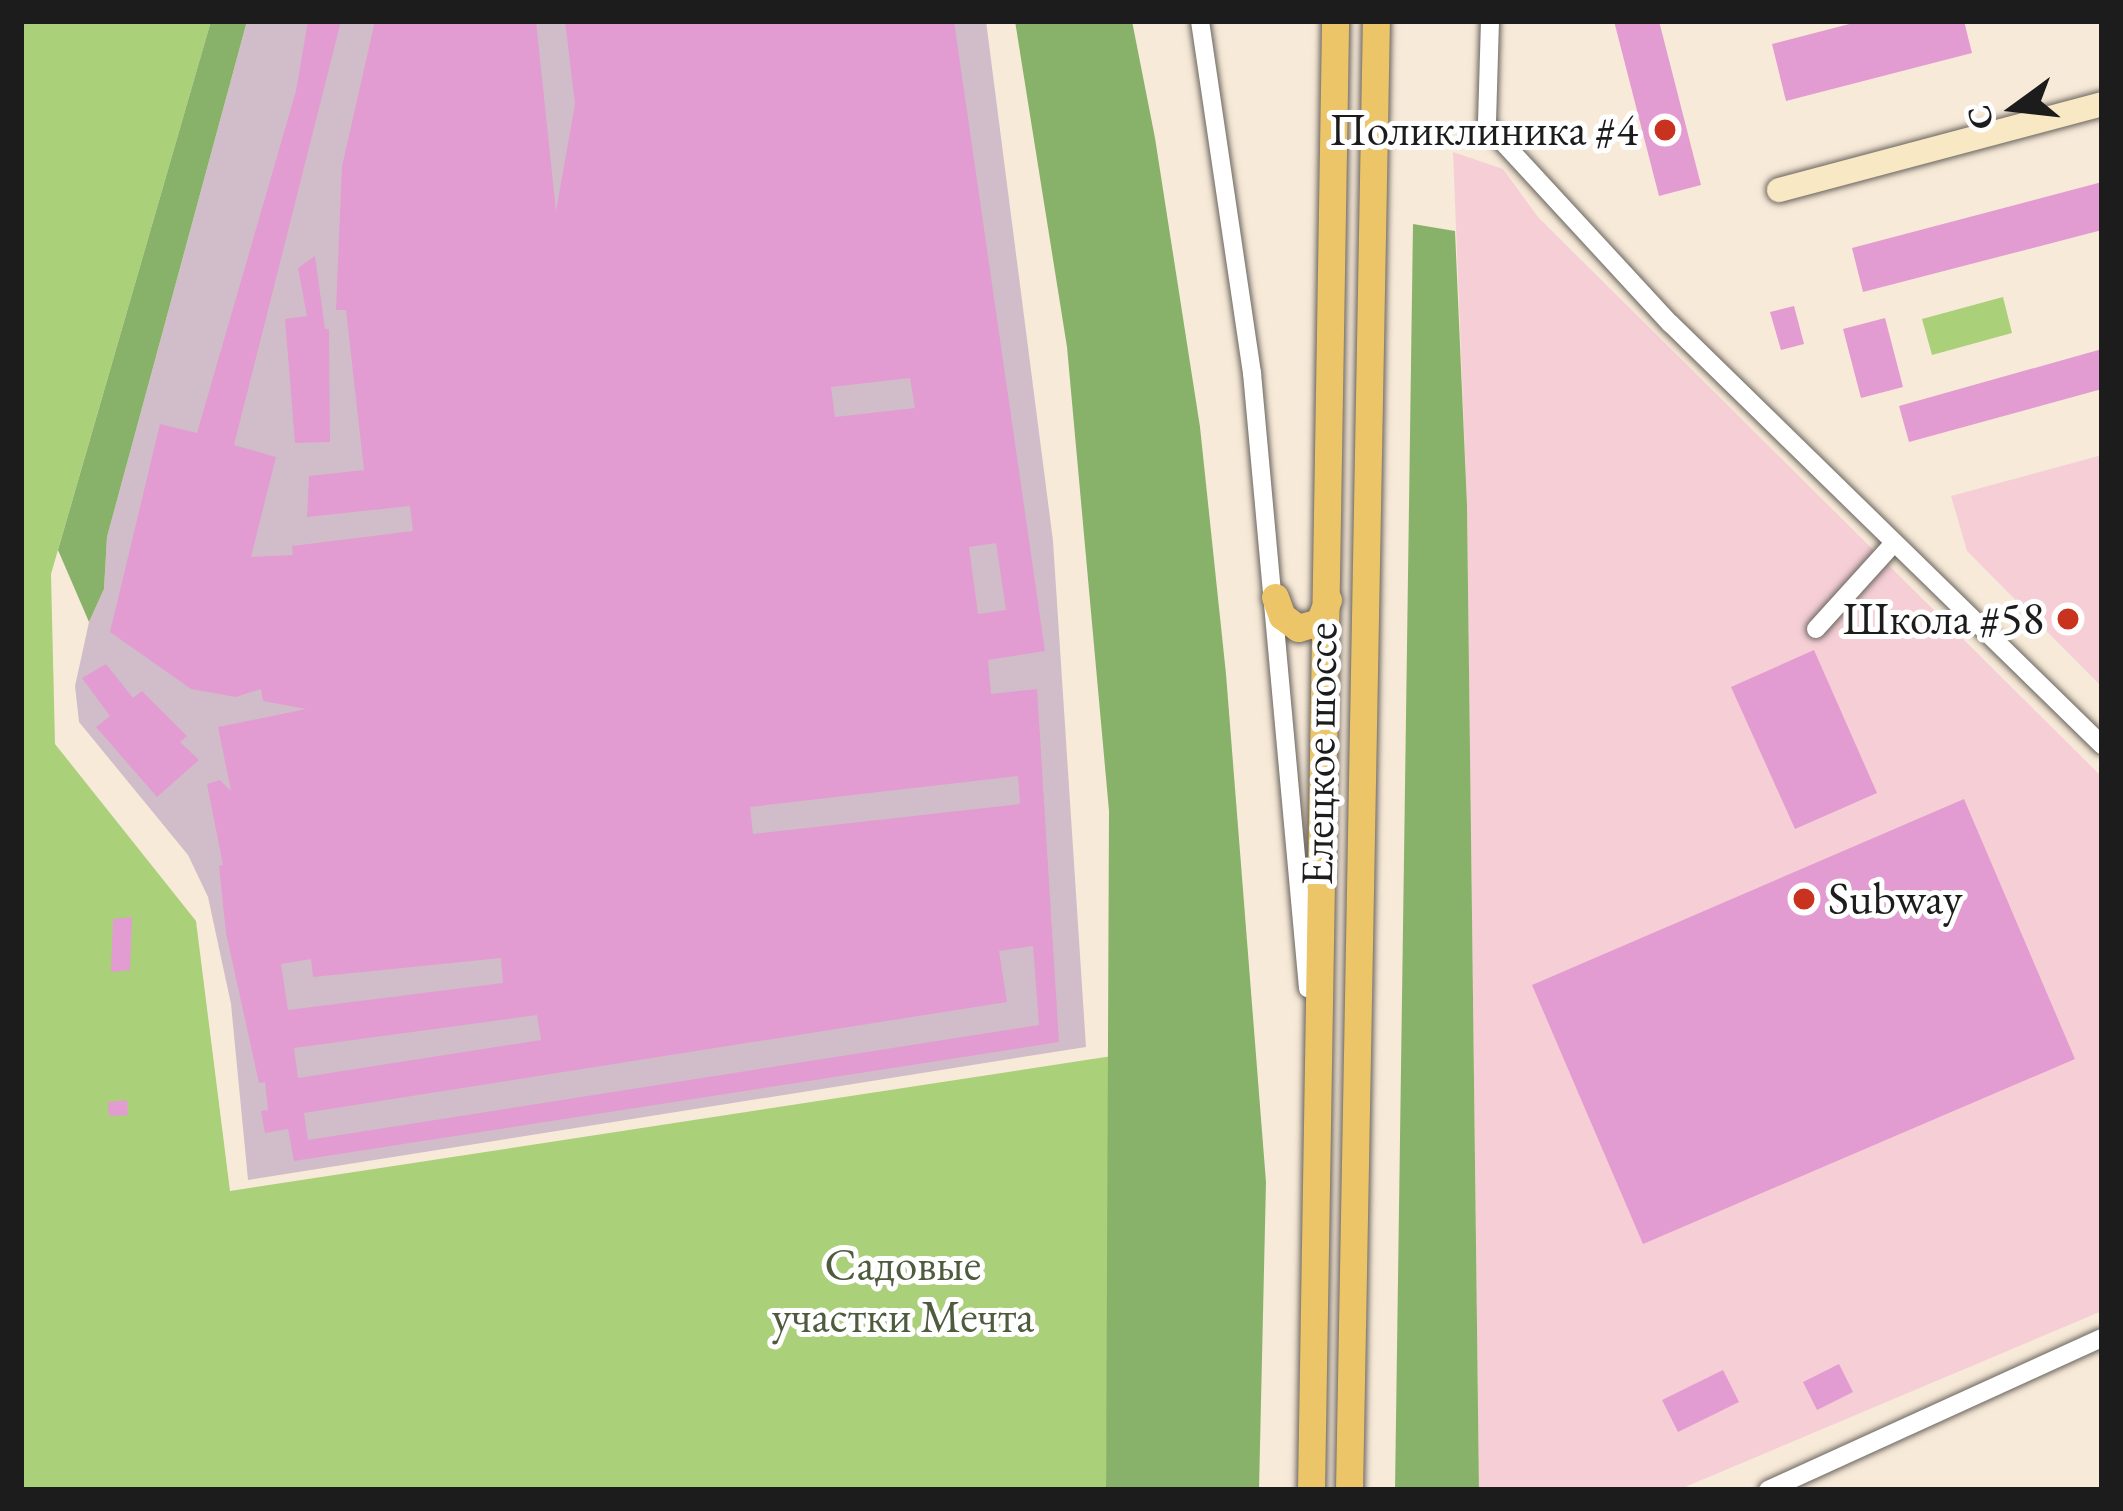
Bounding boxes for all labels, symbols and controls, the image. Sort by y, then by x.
north arrow [1955,48,2075,168]
text: С [1956,101,2004,134]
place label: Поликлиника #4 [1330,103,1638,157]
marker: Поликлиника #4 [1649,114,1681,146]
place label: Школа #58 [1843,592,2044,646]
marker: Школа #58 [2055,606,2081,632]
street label: Елецкое шоссе [1290,622,1348,886]
place label: Subway [1828,872,1963,926]
marker: Subway [1791,886,1817,912]
park label: Садовые участки Мечта [772,1238,1034,1344]

